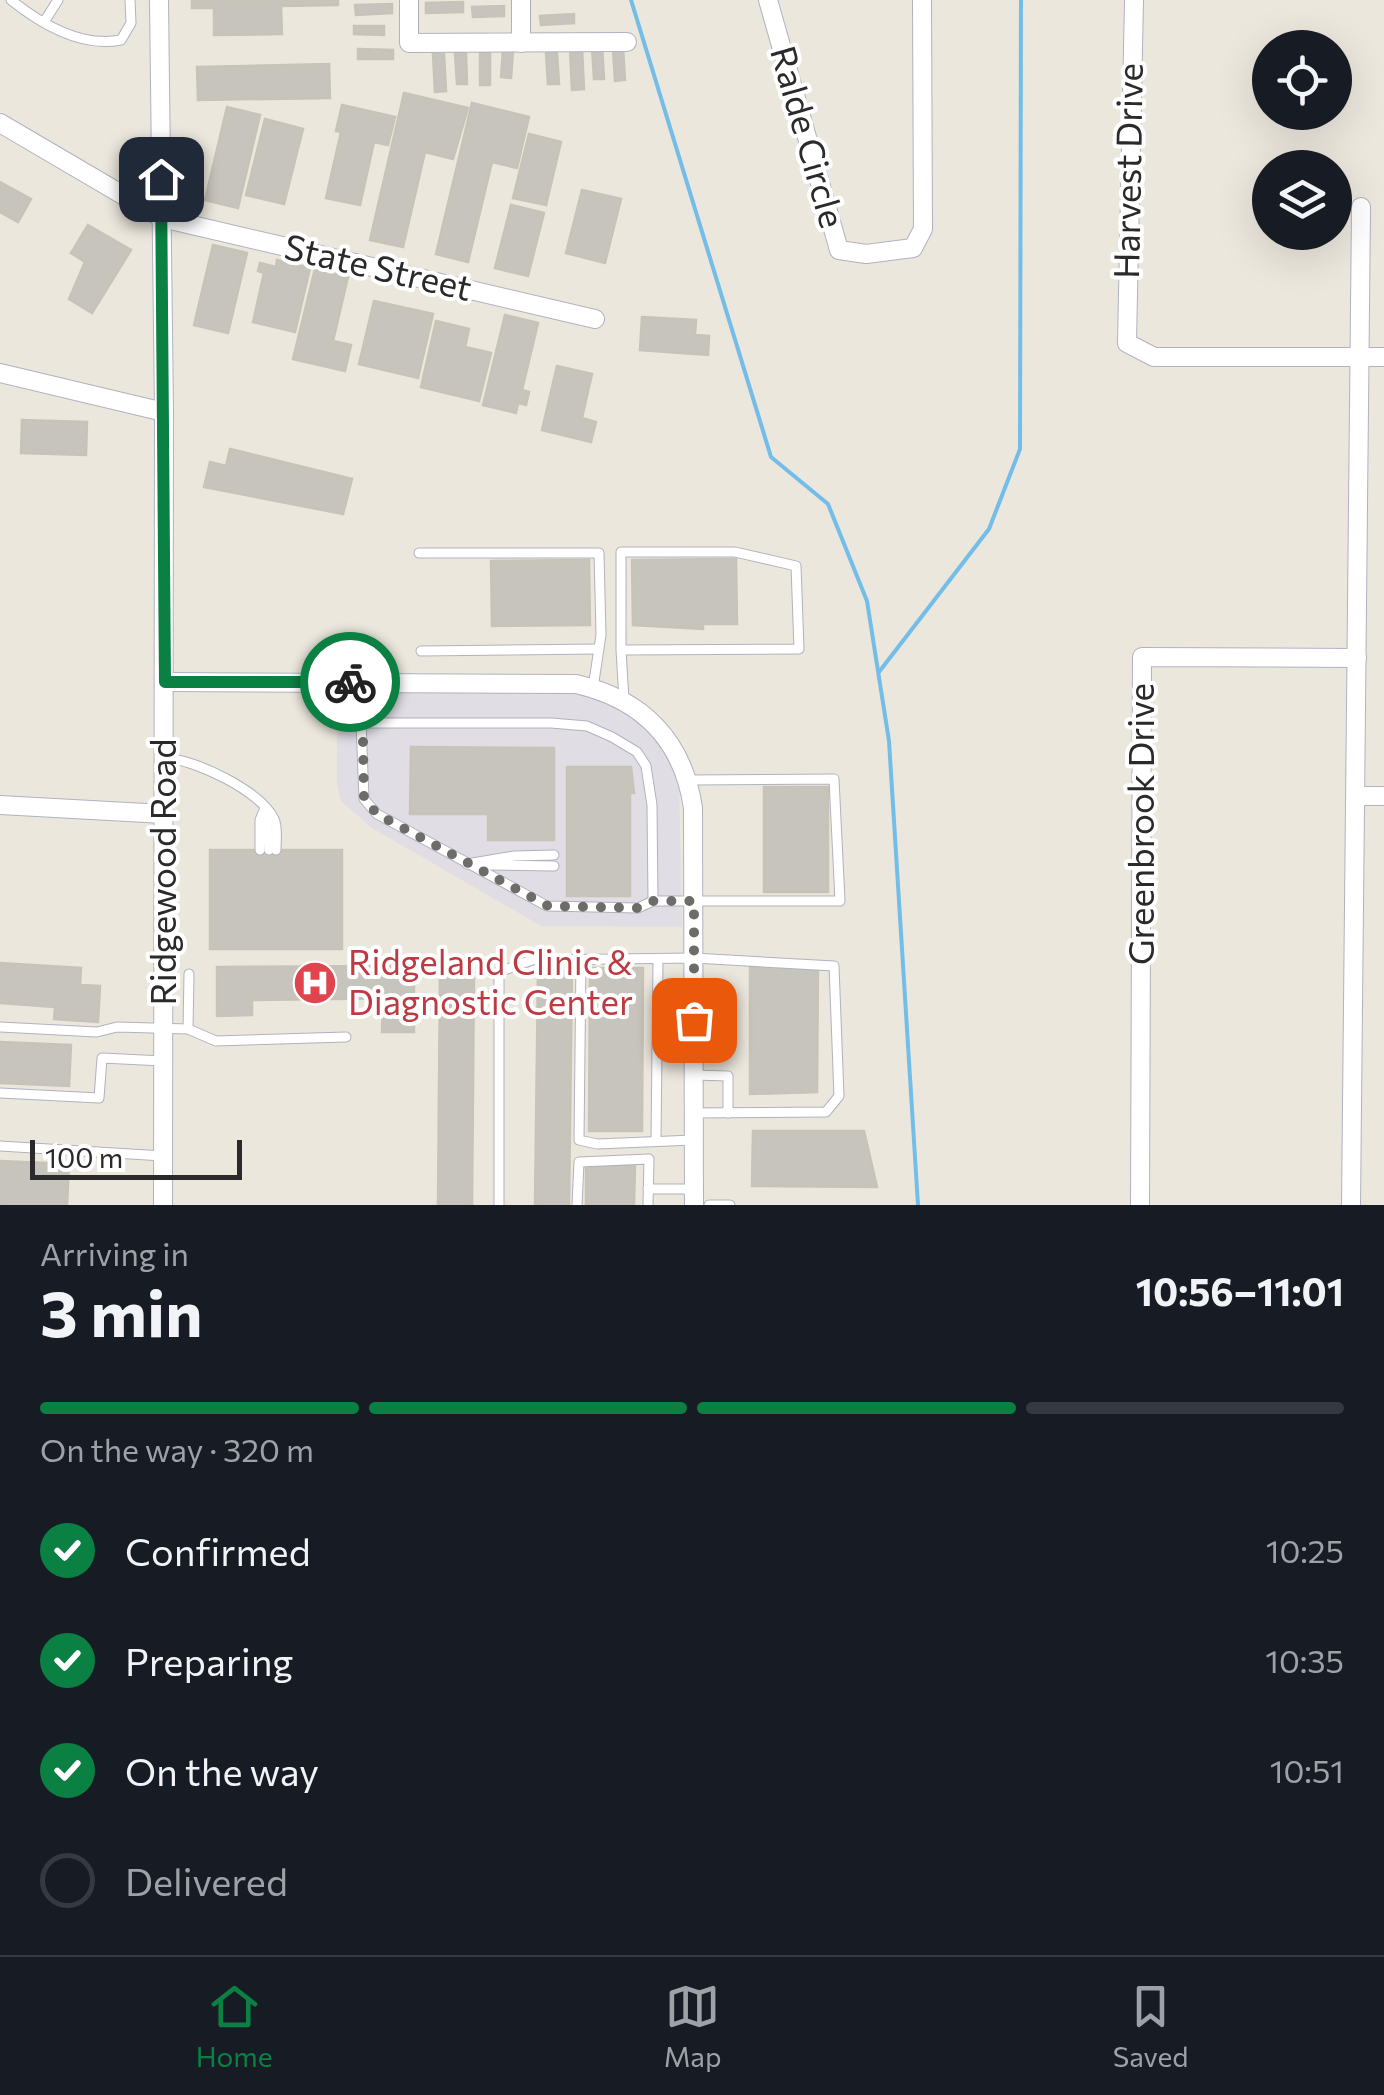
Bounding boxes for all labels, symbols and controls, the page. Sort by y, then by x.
map controls [1252,30,1352,250]
button: locate [1252,30,1352,130]
street label: Ralde Circle [763,41,856,232]
street label: Harvest Drive [1103,63,1150,279]
pin [119,137,204,222]
button: layers [1252,150,1352,250]
icon: home [134,152,189,207]
street label: State Street [281,223,476,308]
courier [300,632,400,732]
icon: bike [323,655,378,710]
street label: Greenbrook Drive [1118,683,1161,965]
street label: Ridgewood Road [140,738,183,1006]
place label: Ridgeland Clinic & Diagnostic Center [348,939,633,1022]
hospital icon: Ridgeland Clinic & Diagnostic Center [292,960,338,1006]
pin [652,978,737,1063]
icon: bag [667,993,722,1048]
scale bar [30,1135,242,1180]
text: 100 m [45,1140,123,1174]
text: Arriving in [40,1233,189,1273]
text: 10:56–11:01 [1136,1267,1344,1314]
text: 3 min [40,1271,203,1350]
text: On the way · 320 m [40,1429,314,1469]
icon: check [40,1523,95,1578]
text: Confirmed [125,1527,311,1574]
text: 10:25 [1266,1530,1344,1570]
icon: check [40,1633,95,1688]
text: Preparing [125,1637,293,1684]
text: 10:35 [1265,1640,1344,1680]
icon: check [40,1743,95,1798]
text: On the way [125,1747,319,1794]
text: 10:51 [1270,1750,1344,1790]
text: Delivered [125,1857,288,1904]
tab: Home [196,1979,273,2073]
tab: Map [664,1979,722,2073]
tab: Saved [1113,1979,1188,2073]

